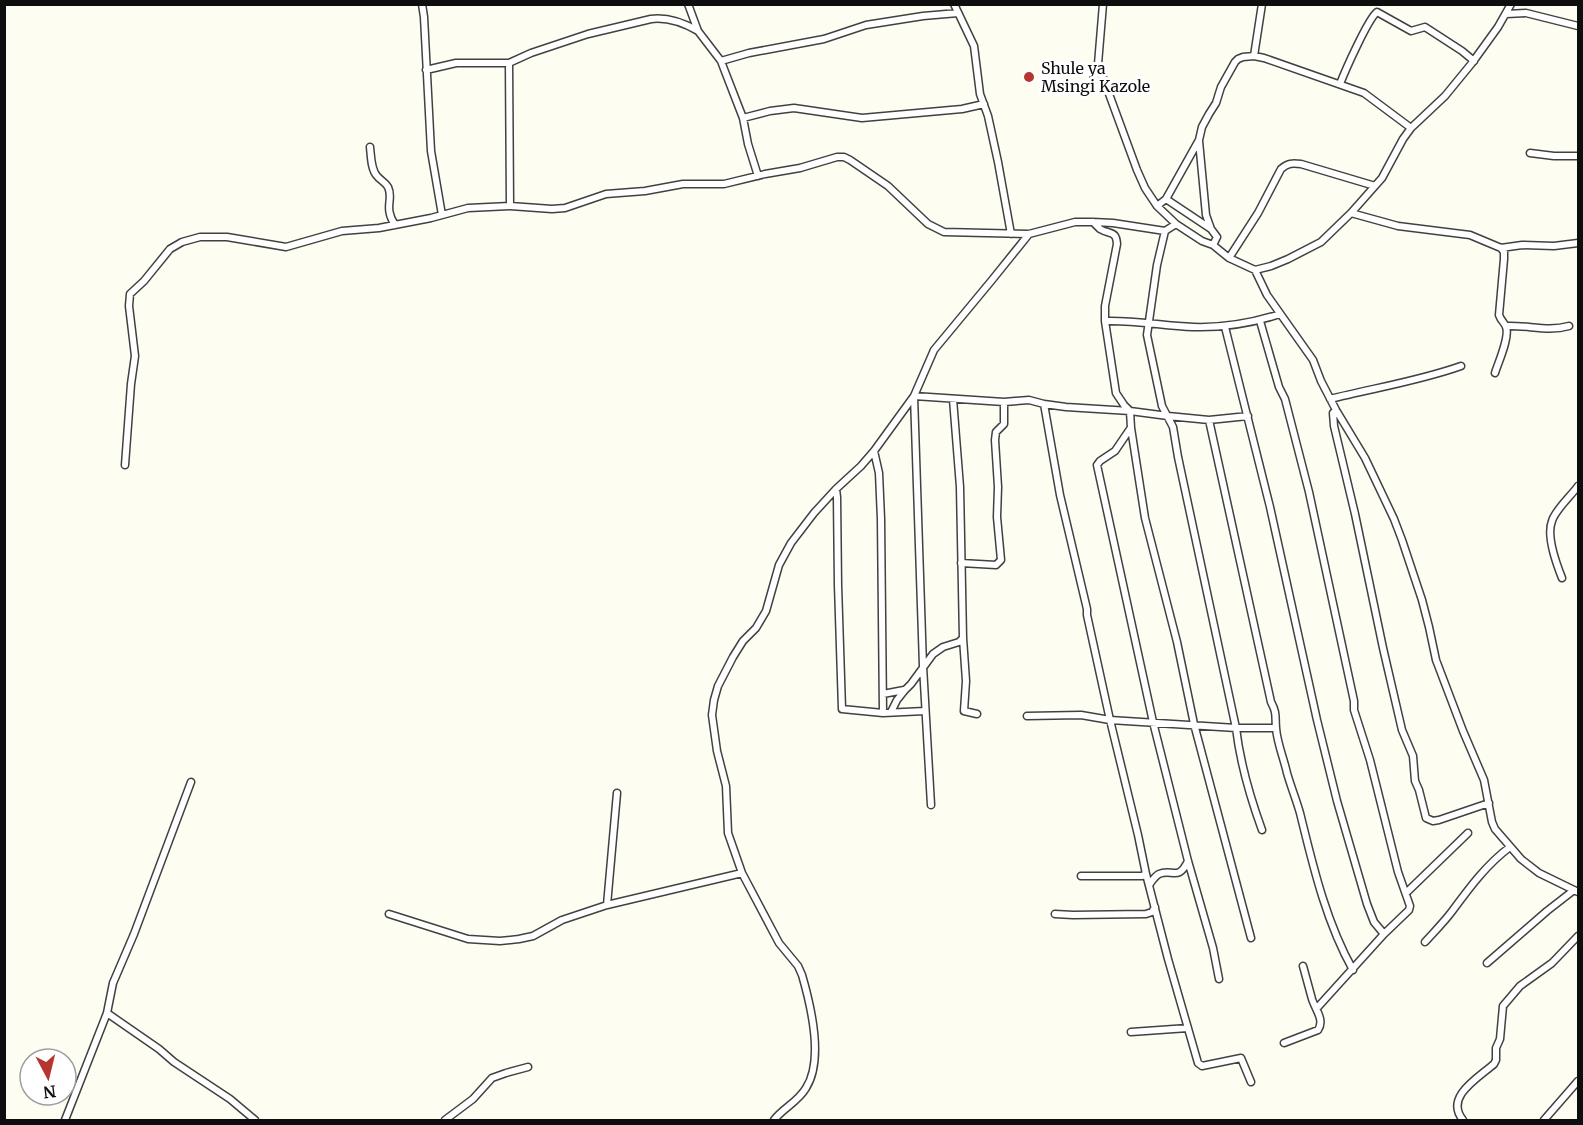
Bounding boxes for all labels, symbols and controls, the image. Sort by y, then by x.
place label: Shule ya Msingi Kazole [1041,58,1150,96]
marker: Shule ya Msingi Kazole [1022,70,1036,84]
north arrow [18,1047,78,1107]
text: N [42,1081,57,1103]

